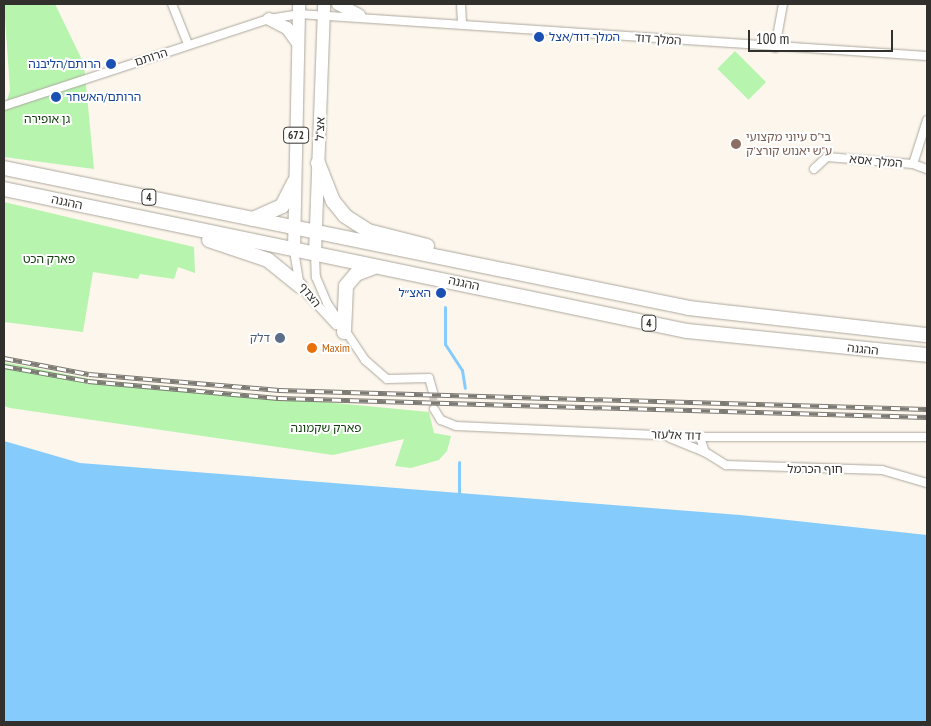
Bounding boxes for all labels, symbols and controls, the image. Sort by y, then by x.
scale bar [751,20,896,52]
text: 100 m [756,29,789,48]
place label: המלך דוד/אצל [549,30,620,44]
street label: המלך דוד [634,30,682,48]
marker: המלך דוד/אצל [533,31,545,43]
street label: הרותם [133,45,169,69]
place label: הרותם/הליבנה [28,57,101,71]
marker: הרותם/הליבנה [105,58,117,70]
place label: הרותם/האשחר [66,90,141,104]
marker: הרותם/האשחר [50,91,62,103]
park label: גן אופירה [24,112,70,126]
street label: אצ"ל [312,117,328,141]
road number: 672 [282,126,310,144]
place label: בי"ס עיוני מקצועי ע"ש יאנוש קורצ'ק [746,130,832,158]
marker: בי"ס עיוני מקצועי ע"ש יאנוש קורצ'ק [730,138,742,150]
street label: המלך אסא [849,152,903,170]
road number: 4 [140,188,158,206]
street label: ההגנה [50,192,84,212]
park label: פארק הכט [23,252,75,266]
street label: ההגנה [447,273,481,293]
street label: הצדף [296,280,324,310]
place label: האצ״ל [399,286,431,300]
marker: האצ״ל [435,287,447,299]
road number: 4 [640,314,658,332]
place label: דלק [250,331,270,345]
marker: דלק [274,332,286,344]
street label: ההגנה [847,340,879,358]
place label: Maxim [322,341,350,355]
marker: Maxim [306,342,318,354]
park label: פארק שקמונה [290,421,362,435]
street label: דוד אלעזר [651,427,701,443]
street label: חוף הכרמל [787,462,843,476]

